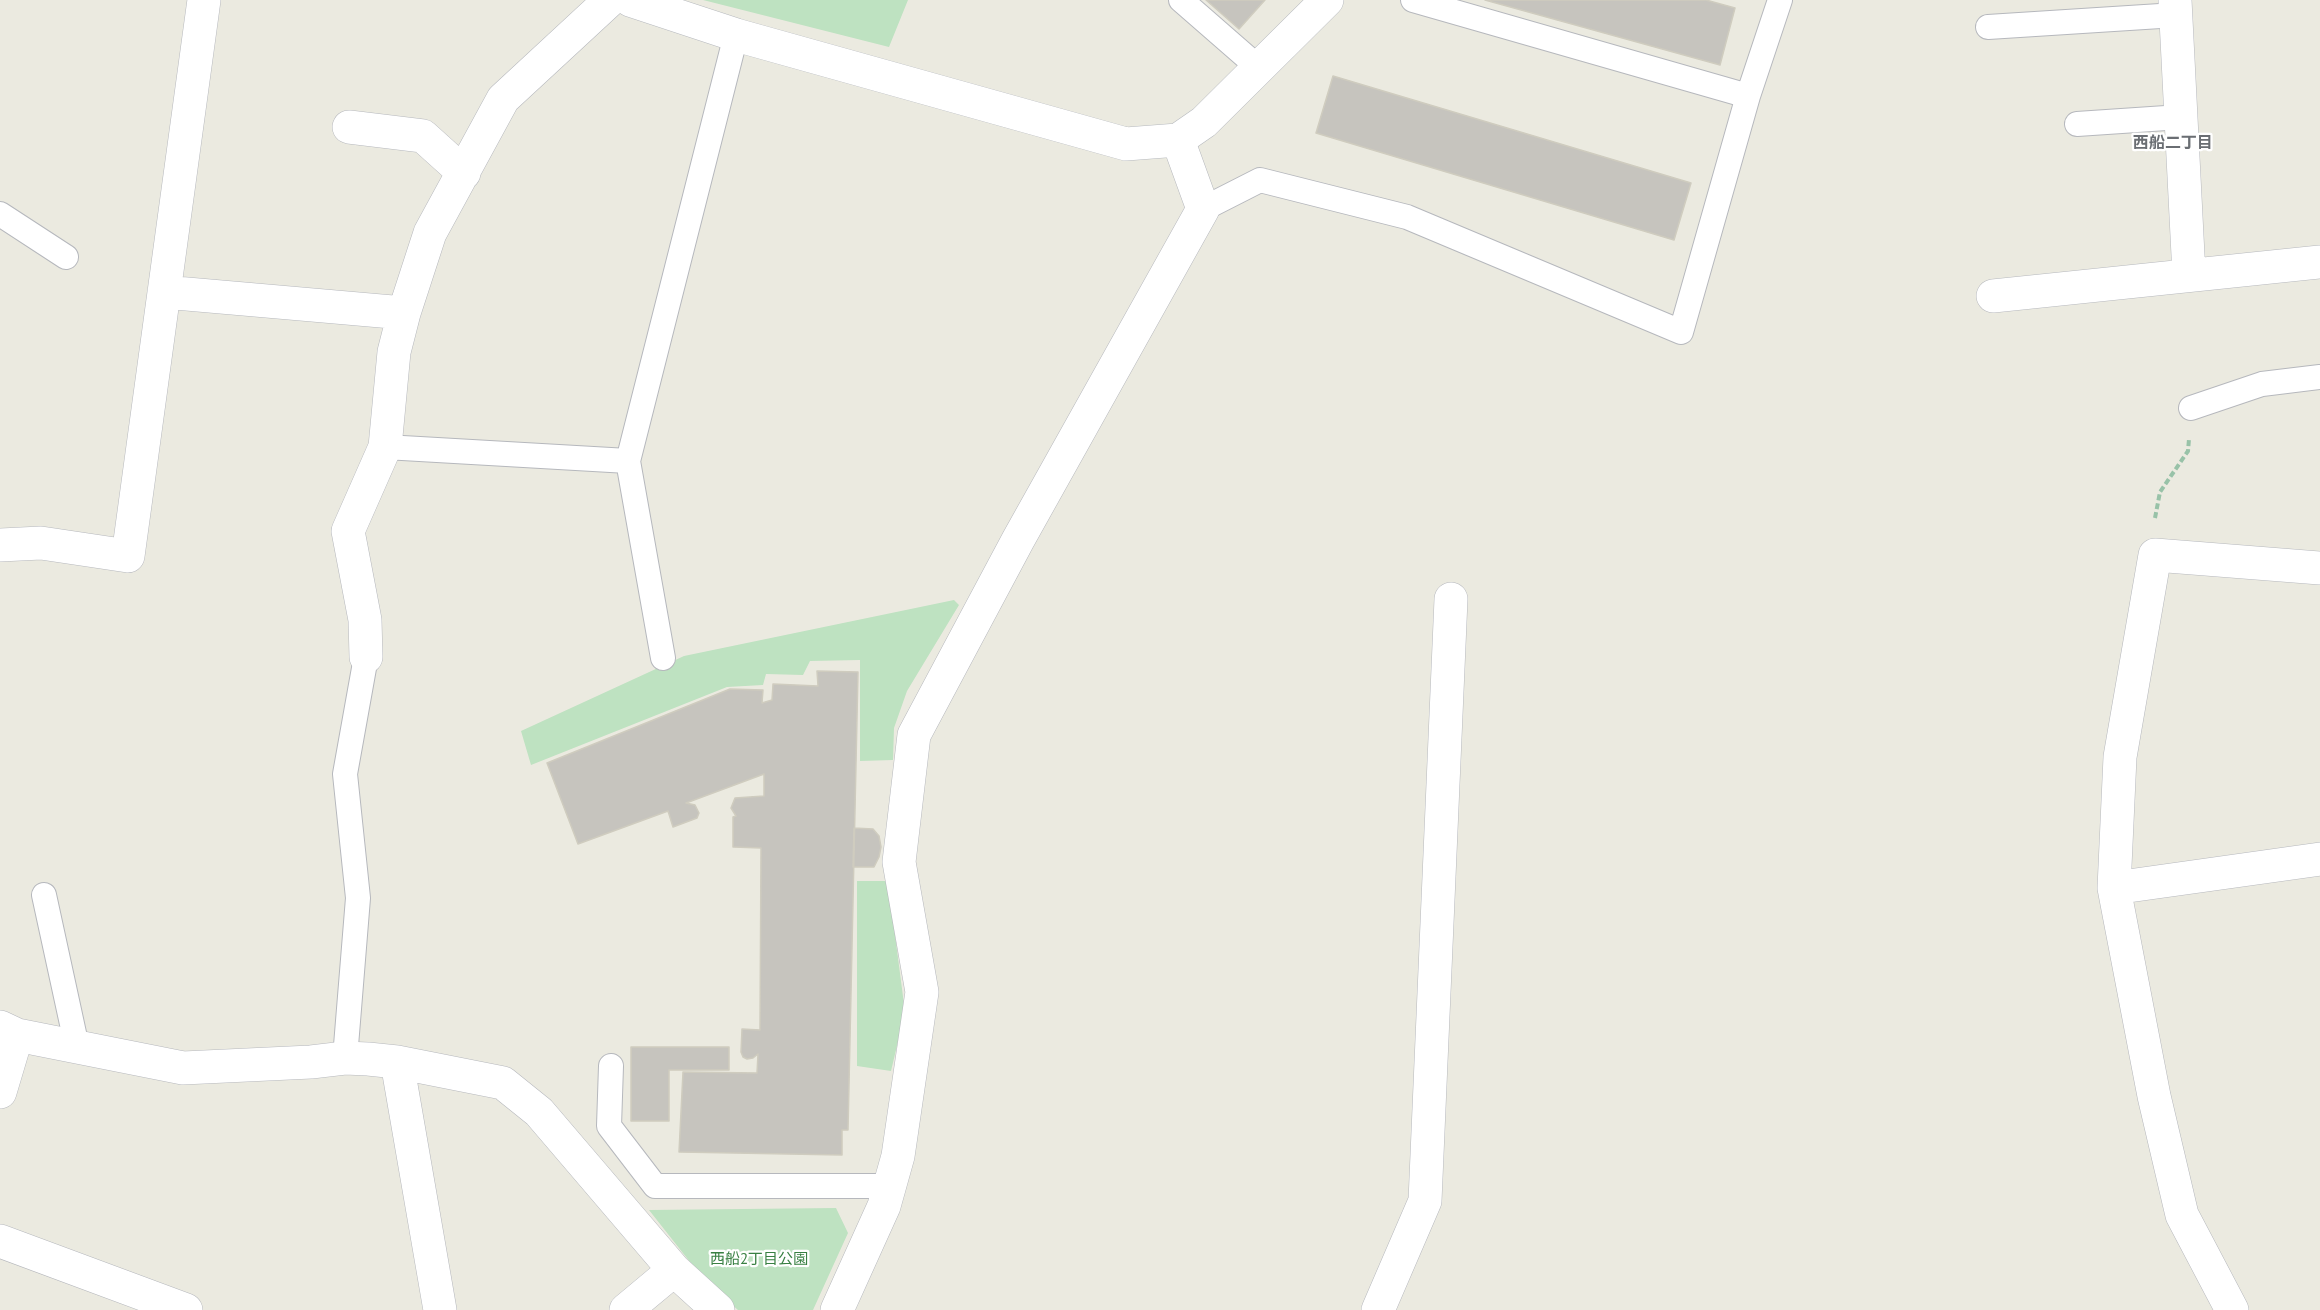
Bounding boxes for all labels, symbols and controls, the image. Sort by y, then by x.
district label: 西船二丁目 [2133,133,2213,153]
park label: 西船2丁目公園 [710,1251,808,1269]

